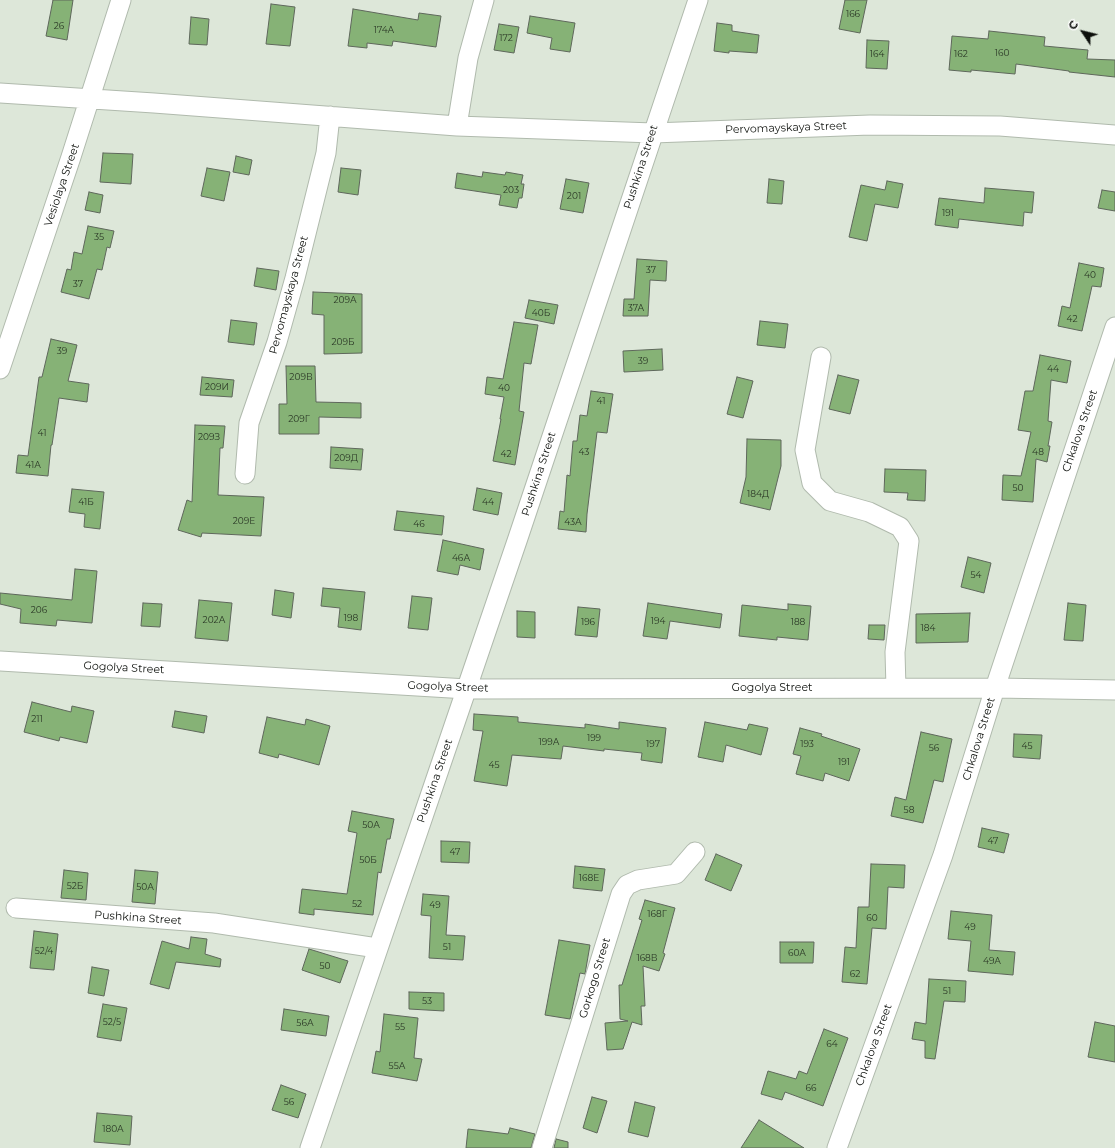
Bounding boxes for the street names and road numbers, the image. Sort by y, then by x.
street label: Pervomayskaya Street [725,119,847,137]
street label: Pushkina Street [621,123,661,211]
street label: Vesiolaya Street [42,142,82,228]
street label: Pervomayskaya Street [267,234,311,356]
street label: Chkalova Street [1060,388,1100,474]
street label: Pushkina Street [519,430,559,518]
street label: Gogolya Street [83,659,165,677]
street label: Gogolya Street [407,679,489,695]
street label: Gogolya Street [731,681,813,695]
street label: Chkalova Street [960,696,998,782]
street label: Pushkina Street [414,737,456,825]
street label: Pushkina Street [94,908,182,928]
street label: Gorkogo Street [576,936,614,1020]
street label: Chkalova Street [853,1002,895,1088]

